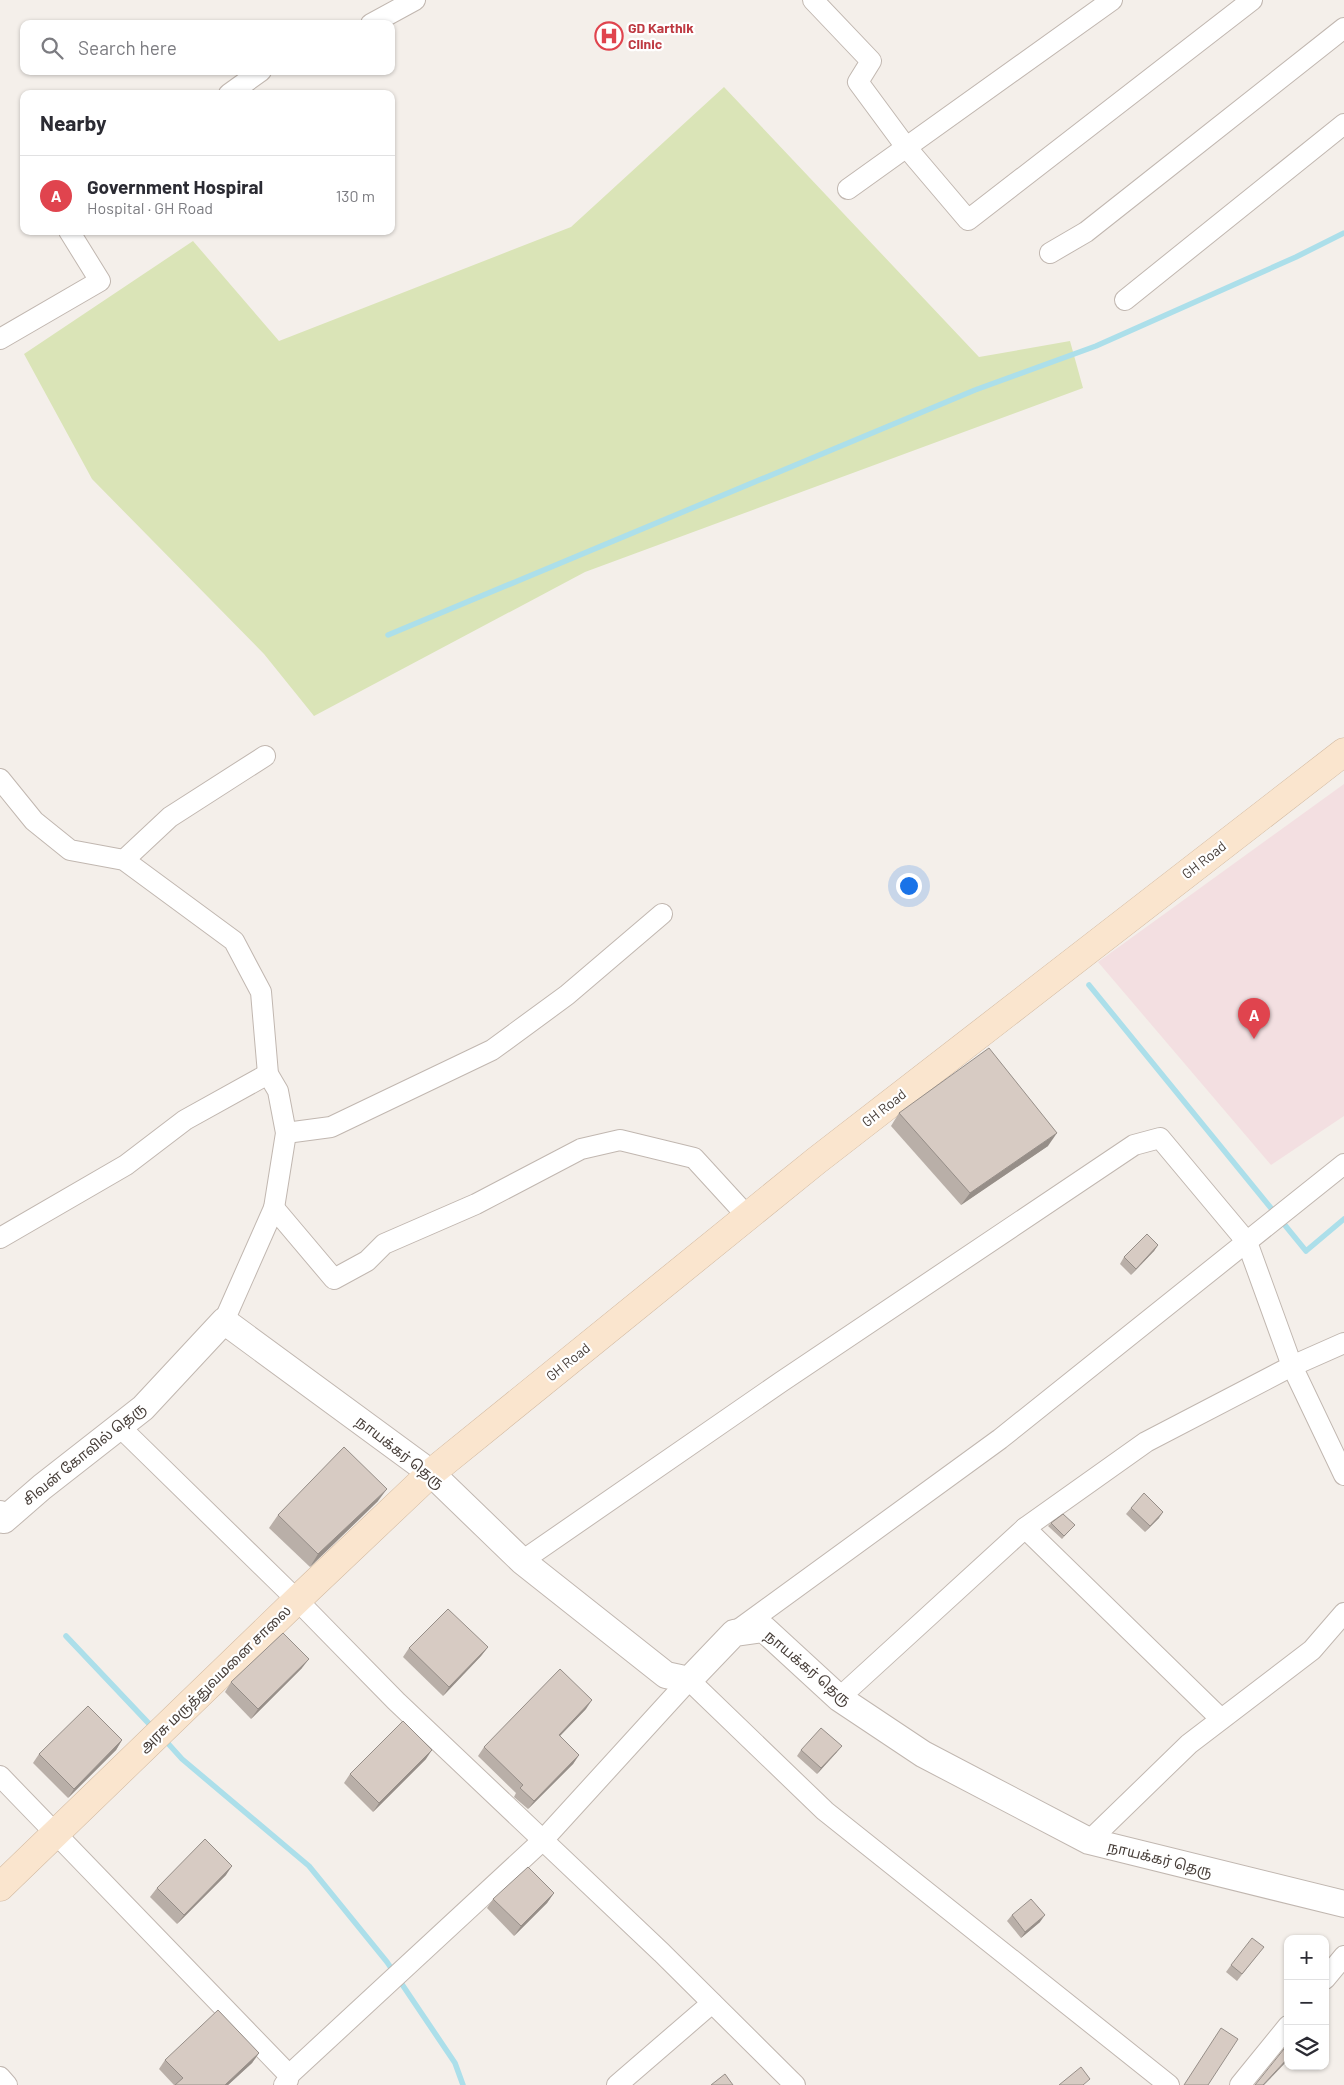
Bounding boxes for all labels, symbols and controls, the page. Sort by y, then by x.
place label: GD Karthik Clinic [628,19,694,52]
search box [20,20,395,75]
hospital icon: GD Karthik Clinic [594,21,624,51]
icon: search [38,34,66,62]
text: Search here [78,36,177,59]
text: Nearby [40,110,106,135]
text: Government Hospiral [87,175,263,198]
text: A [51,186,61,205]
text: 130 m [336,186,375,205]
text: Hospital · GH Road [87,198,213,217]
street label: GH Road [1178,837,1229,882]
your location [896,873,922,899]
pin: A [1238,998,1270,1039]
street label: GH Road [858,1085,909,1130]
street label: GH Road [542,1339,593,1384]
street label: சிவன் கோவில் தெரு [19,1399,150,1510]
street label: நாயக்கர் தெரு [352,1412,448,1493]
street label: அரசு மருத்துவமனை சாலை [135,1601,296,1757]
street label: நாயக்கர் தெரு [760,1627,855,1710]
street label: நாயக்கர் தெரு [1106,1837,1214,1882]
map controls [1284,1935,1329,2070]
button: + [1284,1935,1329,1980]
button: − [1284,1980,1329,2025]
button: layers [1284,2025,1329,2070]

